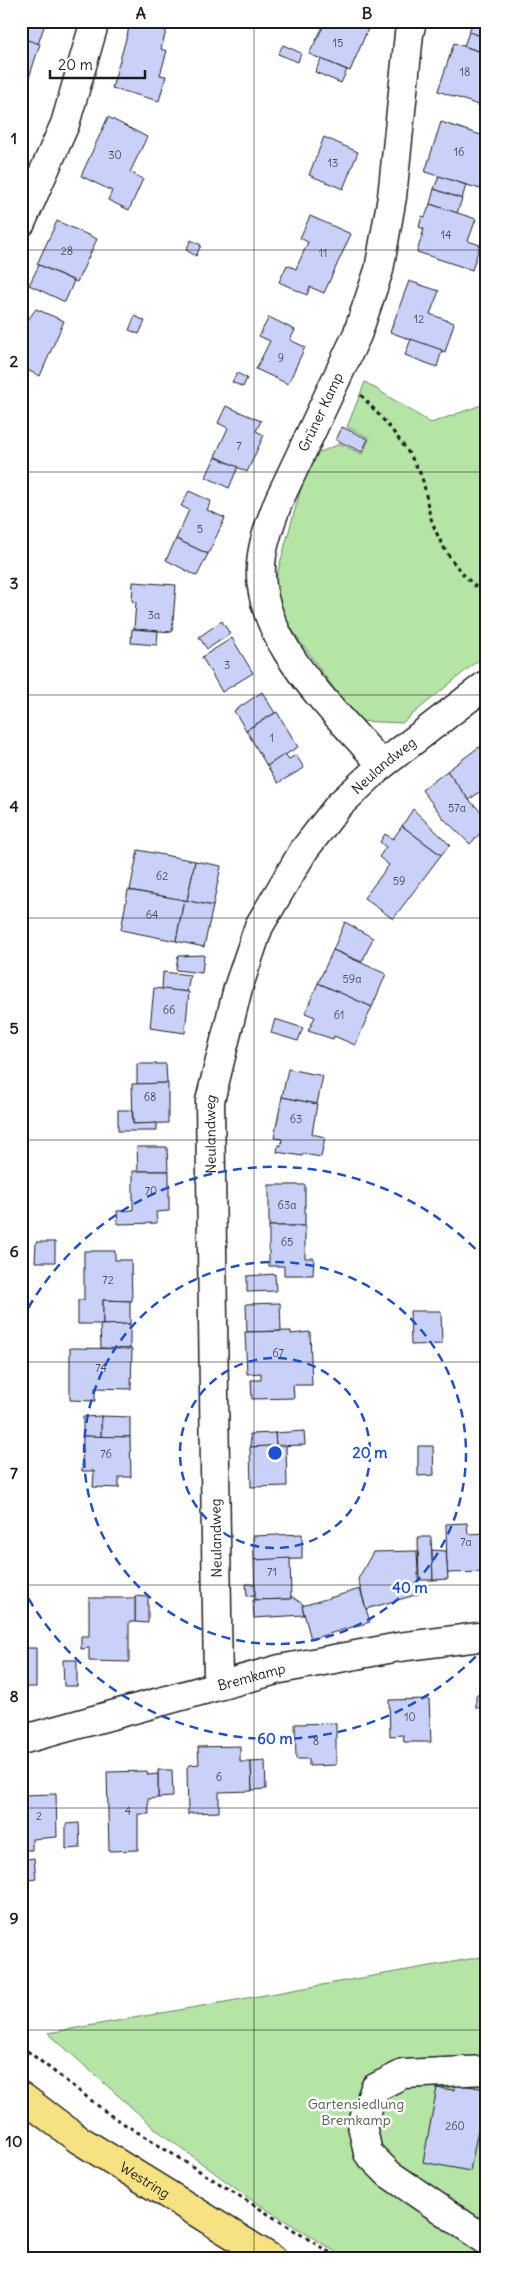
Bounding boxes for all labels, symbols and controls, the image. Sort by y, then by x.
text: A [136,3,146,23]
text: B [362,3,373,23]
house number: 15 [333,36,343,50]
scale bar [50,48,145,80]
text: 20 m [58,55,93,74]
house number: 18 [460,65,470,79]
text: 1 [11,128,17,148]
house number: 16 [454,145,464,159]
house number: 30 [108,148,122,162]
house number: 13 [328,156,338,170]
house number: 14 [441,228,451,242]
house number: 28 [61,244,73,258]
house number: 11 [319,246,327,260]
house number: 12 [414,312,424,326]
text: 2 [10,351,19,371]
house number: 9 [278,351,284,365]
street label: Grüner Kamp [294,369,347,454]
house number: 7 [236,439,242,453]
house number: 5 [197,522,203,536]
text: 3 [9,573,19,593]
house number: 3a [148,608,160,622]
house number: 3 [224,658,230,672]
house number: 1 [270,731,274,745]
street label: Neulandweg [348,733,420,798]
text: 4 [9,796,19,816]
house number: 57a [448,801,466,815]
house number: 62 [156,869,168,883]
house number: 59 [393,874,405,888]
house number: 64 [146,908,158,922]
house number: 59a [343,972,361,986]
house number: 66 [163,1003,175,1017]
house number: 61 [334,1008,344,1022]
text: 5 [9,1018,19,1038]
house number: 68 [144,1090,156,1104]
street label: Neulandweg [201,1093,220,1174]
house number: 63 [290,1112,302,1126]
house number: 70 [145,1184,157,1198]
house number: 63a [278,1198,296,1212]
house number: 65 [281,1235,293,1249]
text: 6 [9,1241,19,1261]
house number: 72 [102,1273,114,1287]
house number: 67 [272,1346,284,1360]
house number: 74 [95,1361,107,1375]
text: 20 m [353,1443,387,1462]
centre of rings [266,1444,284,1462]
house number: 76 [100,1447,112,1461]
text: 7 [10,1463,18,1483]
street label: Neulandweg [206,1498,226,1578]
house number: 7a [460,1535,472,1549]
house number: 71 [267,1565,277,1579]
text: 40 m [392,1578,428,1597]
street label: Bremkamp [216,1659,287,1695]
text: 8 [9,1686,19,1706]
house number: 10 [404,1710,416,1724]
text: 60 m [257,1729,293,1748]
house number: 8 [313,1734,319,1748]
house number: 6 [216,1770,222,1784]
house number: 4 [125,1804,131,1818]
house number: 2 [36,1809,42,1823]
text: 9 [9,1908,19,1928]
park label: Gartensiedlung Bremkamp [308,2095,404,2129]
house number: 260 [445,2119,465,2133]
text: 10 [6,2131,22,2151]
street label: Westring [116,2158,173,2203]

